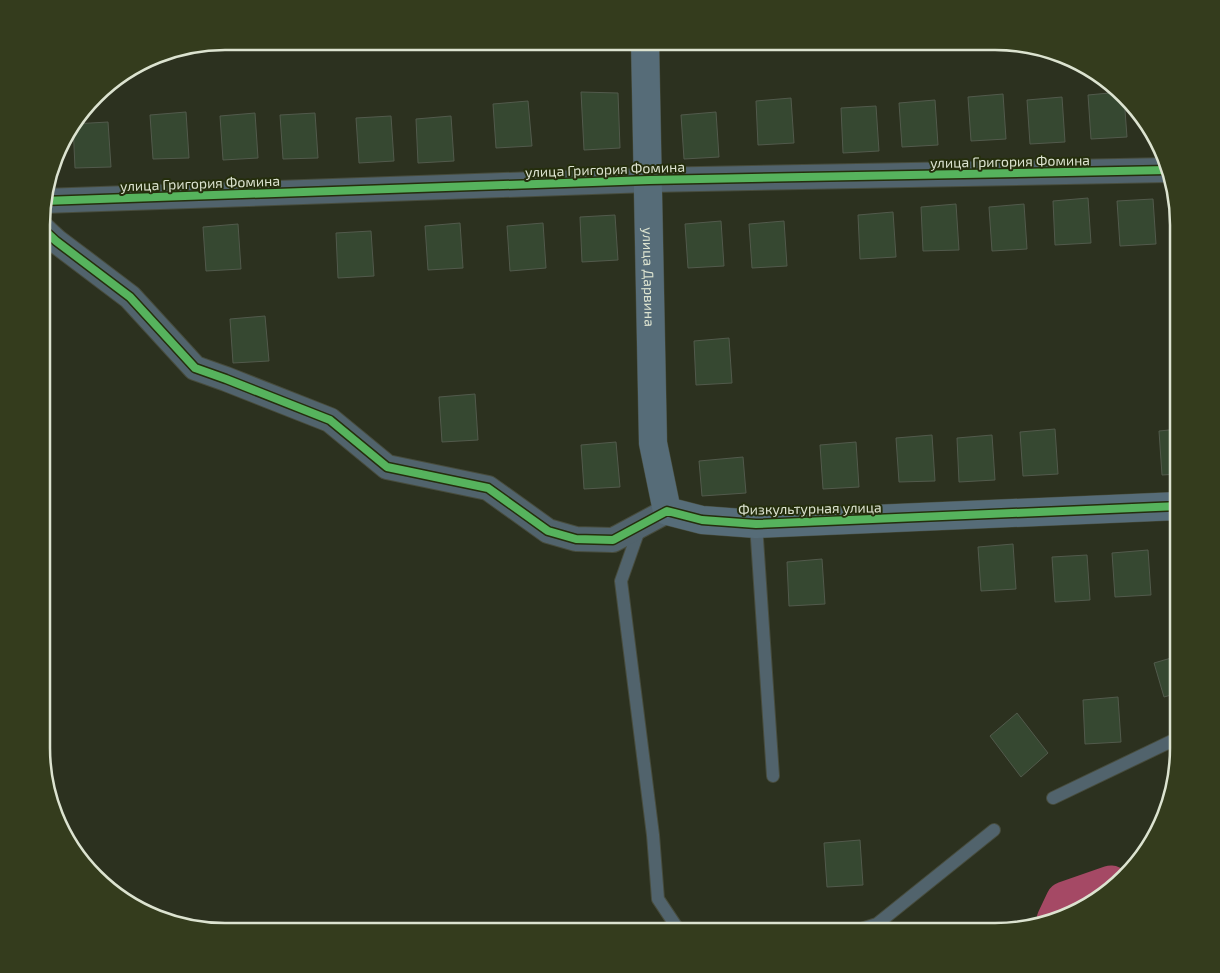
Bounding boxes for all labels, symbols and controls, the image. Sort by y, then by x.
street label: улица Григория Фомина [930,151,1090,171]
street label: улица Григория Фомина [525,158,685,180]
street label: улица Григория Фомина [120,172,280,194]
street label: улица Дарвина [640,227,659,327]
street label: Физкультурная улица [738,498,882,518]

